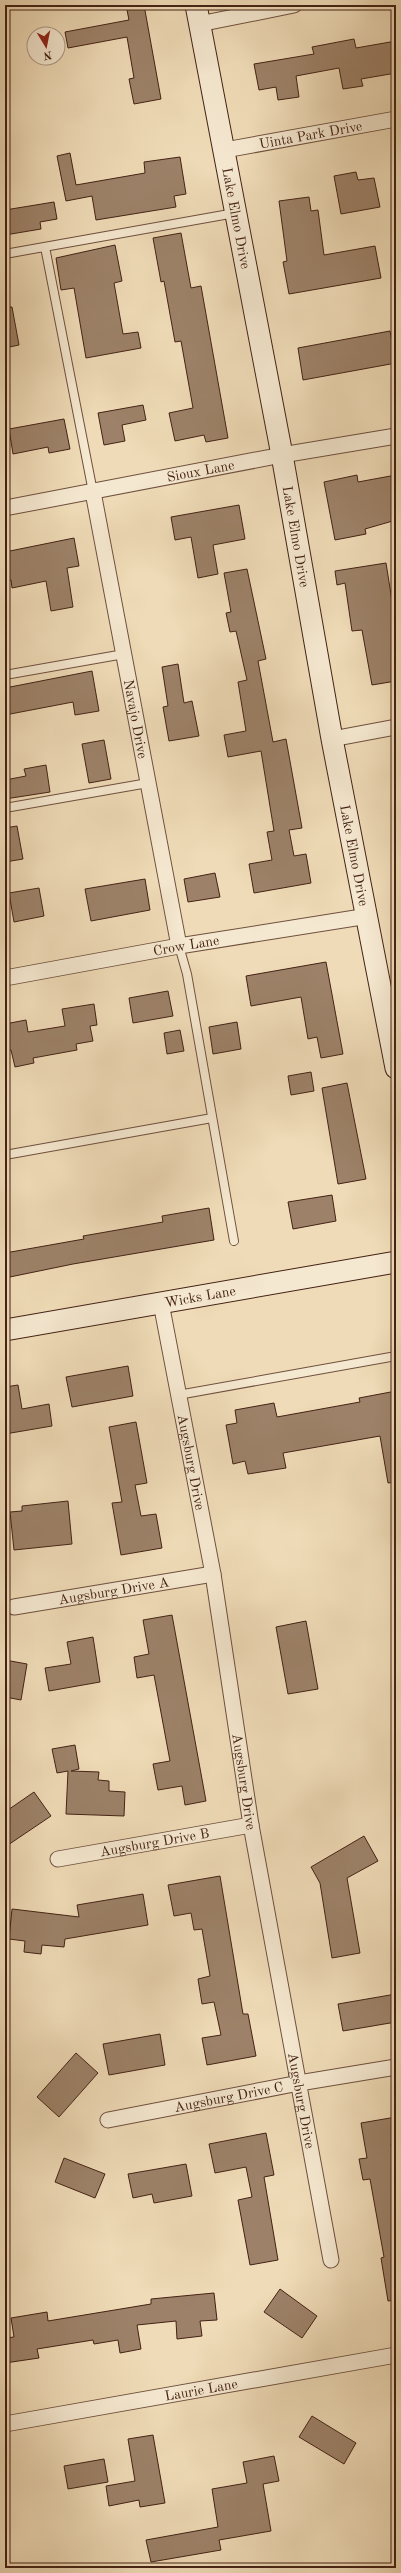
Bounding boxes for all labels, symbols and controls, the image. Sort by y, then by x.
north arrow [26,26,66,66]
text: N [42,48,53,61]
street label: Uinta Park Drive [258,119,363,152]
street label: Lake Elmo Drive [219,166,252,270]
street label: Sioux Lane [166,458,236,485]
street label: Lake Elmo Drive [280,485,311,589]
street label: Navajo Drive [121,678,149,760]
street label: Lake Elmo Drive [337,804,370,907]
street label: Crow Lane [152,934,220,959]
street label: Wicks Lane [164,1284,237,1310]
street label: Augsburg Drive [174,1413,207,1511]
street label: Augsburg Drive A [57,1575,170,1608]
street label: Augsburg Drive [229,1733,258,1831]
street label: Augsburg Drive B [99,1826,211,1860]
street label: Augsburg Drive [285,2052,316,2150]
street label: Augsburg Drive C [173,2080,285,2115]
street label: Laurie Lane [163,2377,239,2404]

